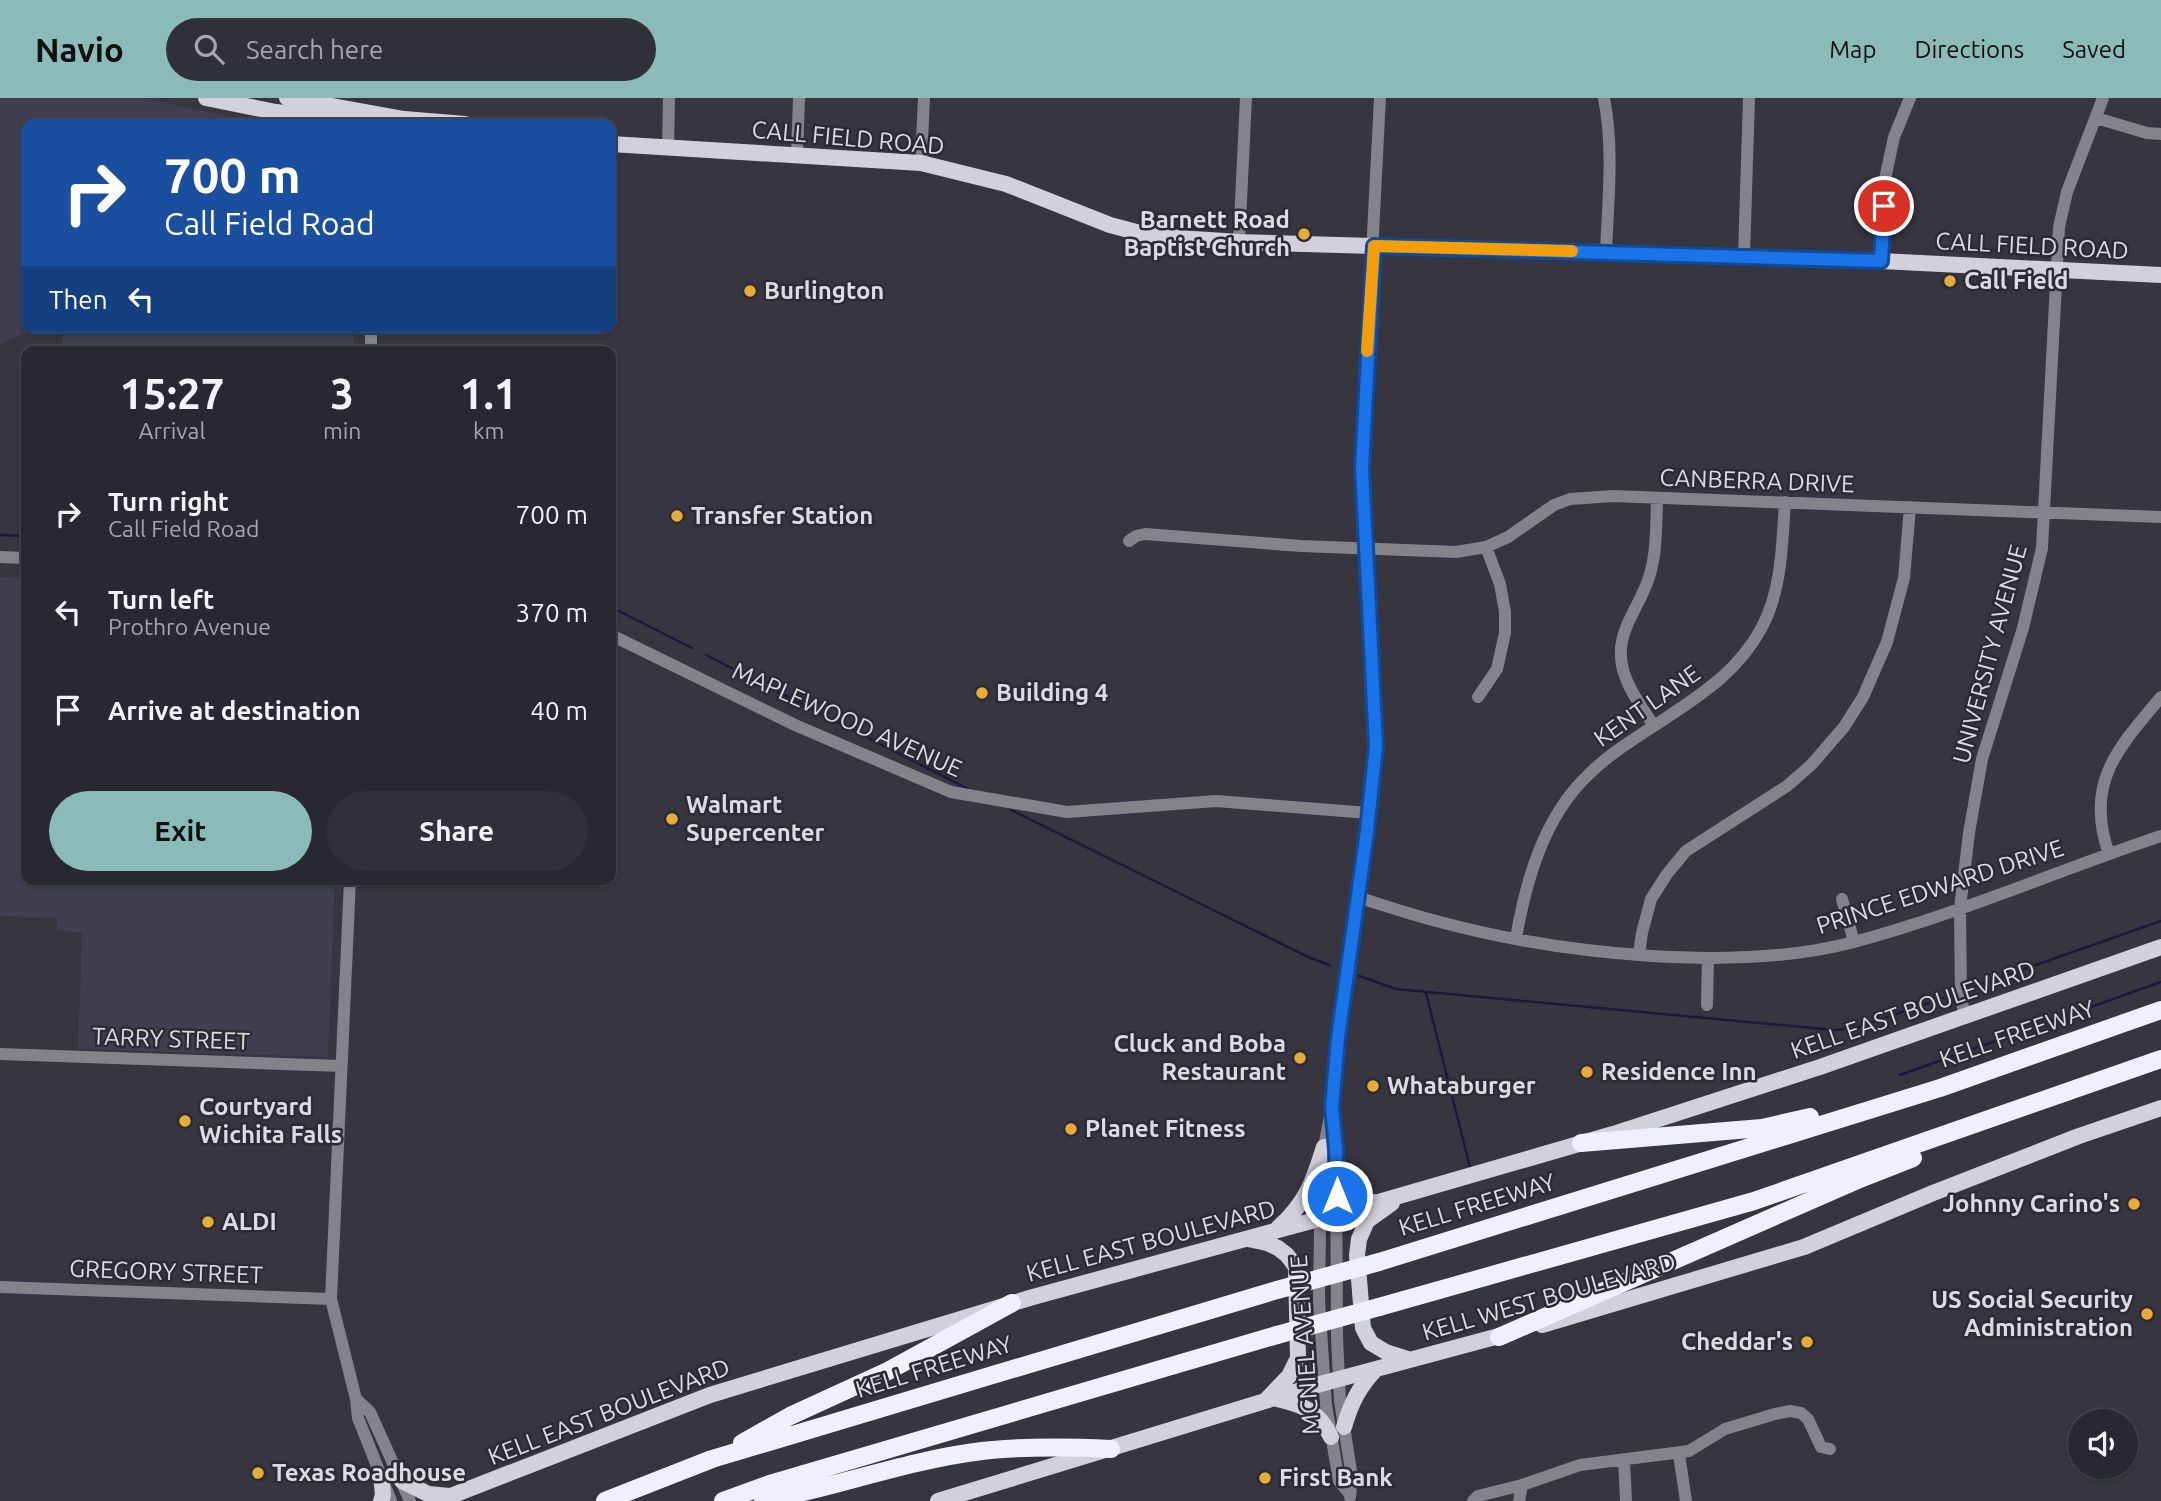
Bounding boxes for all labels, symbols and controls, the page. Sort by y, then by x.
search box [166,18,656,81]
icon: search [190,30,228,68]
text: Navio [35,31,124,68]
text: Search here [246,35,383,64]
text: Map [1829,36,1876,63]
text: Directions [1914,36,2024,63]
text: Saved [2062,36,2126,63]
street label: CALL FIELD ROAD [750,116,946,159]
icon: right [49,147,140,238]
text: 700 m [164,147,301,202]
pin [1854,176,1914,236]
icon: arrive [1865,187,1903,225]
text: Call Field Road [164,205,375,241]
place label: Barnett Road Baptist Church [1123,206,1290,261]
marker: Barnett Road Baptist Church [1296,226,1312,242]
street label: CALL FIELD ROAD [1935,227,2129,264]
place label: Call Field [1964,267,2068,294]
marker: Call Field [1942,273,1958,289]
place label: Burlington [764,277,884,304]
icon: left [122,280,160,318]
marker: Burlington [742,283,758,299]
text: Then [49,285,108,314]
text: 15:27 [119,370,224,417]
text: 3 [330,370,354,417]
text: 1.1 [460,370,518,417]
text: Arrival [138,418,205,443]
text: min [323,418,361,443]
text: km [473,418,504,443]
street label: CANBERRA DRIVE [1659,464,1855,497]
text: Turn right [108,487,229,516]
icon: right [49,495,87,533]
text: 700 m [516,500,588,529]
place label: Transfer Station [691,502,873,529]
marker: Transfer Station [669,508,685,524]
text: Call Field Road [108,516,259,541]
street label: UNIVERSITY AVENUE [1947,541,2032,766]
text: Turn left [108,585,214,614]
icon: left [49,593,87,631]
text: 370 m [516,598,588,627]
text: Prothro Avenue [108,614,271,639]
street label: MAPLEWOOD AVENUE [728,657,966,782]
street label: KENT LANE [1589,659,1705,752]
place label: Building 4 [996,679,1108,706]
marker: Building 4 [974,685,990,701]
icon: arrive [49,691,87,729]
text: Arrive at destination [108,696,361,725]
text: 40 m [530,696,588,725]
button: Exit [49,791,312,871]
button: Share [326,791,588,871]
place label: Walmart Supercenter [686,791,825,846]
marker: Walmart Supercenter [664,811,680,827]
street label: PRINCE EDWARD DRIVE [1813,834,2067,939]
street label: KELL EAST BOULEVARD [1787,955,2039,1064]
street label: KELL FREEWAY [1936,994,2098,1073]
street label: TARRY STREET [92,1022,250,1055]
place label: Cluck and Boba Restaurant [1114,1030,1286,1085]
marker: Cluck and Boba Restaurant [1292,1050,1308,1066]
place label: Residence Inn [1601,1058,1756,1085]
marker: Residence Inn [1579,1064,1595,1080]
place label: Whataburger [1387,1072,1536,1099]
marker: Whataburger [1365,1078,1381,1094]
place label: Courtyard Wichita Falls [199,1093,342,1148]
marker: Courtyard Wichita Falls [177,1113,193,1129]
place label: Planet Fitness [1085,1115,1246,1142]
marker: Planet Fitness [1063,1121,1079,1137]
position arrow [1300,1159,1374,1233]
street label: KELL FREEWAY [1395,1168,1558,1241]
place label: Johnny Carino's [1942,1190,2120,1217]
street label: KELL EAST BOULEVARD [1023,1194,1278,1287]
marker: Johnny Carino's [2126,1196,2142,1212]
place label: ALDI [222,1208,277,1235]
marker: ALDI [200,1214,216,1230]
street label: KELL WEST BOULEVARD [1419,1247,1679,1346]
street label: MCNIEL AVENUE [1285,1254,1324,1436]
street label: GREGORY STREET [69,1255,263,1288]
place label: US Social Security Administration [1931,1286,2133,1341]
marker: US Social Security Administration [2139,1306,2155,1322]
place label: Cheddar's [1681,1328,1793,1355]
street label: KELL FREEWAY [852,1330,1015,1403]
marker: Cheddar's [1799,1334,1815,1350]
street label: KELL EAST BOULEVARD [484,1353,733,1470]
map controls [2068,1409,2138,1479]
button: sound [2068,1409,2138,1479]
place label: Texas Roadhouse [272,1459,466,1486]
place label: First Bank [1279,1464,1393,1491]
marker: Texas Roadhouse [250,1465,266,1481]
marker: First Bank [1257,1470,1273,1486]

